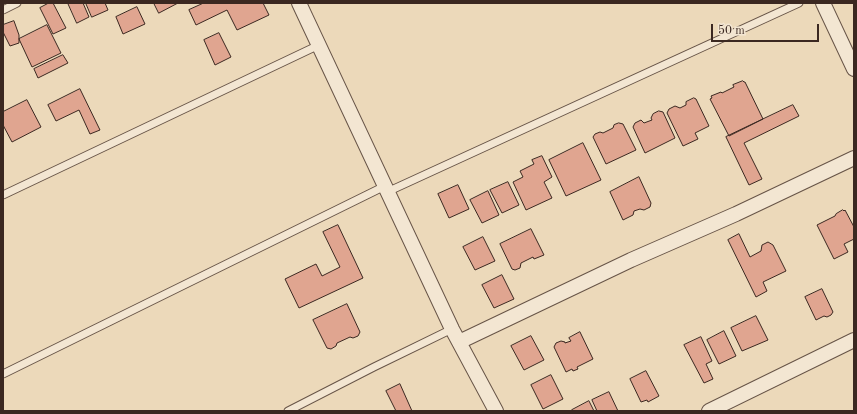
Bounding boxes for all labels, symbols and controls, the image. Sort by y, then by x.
scale bar [713,16,821,42]
text: 50 m [718,25,745,37]

